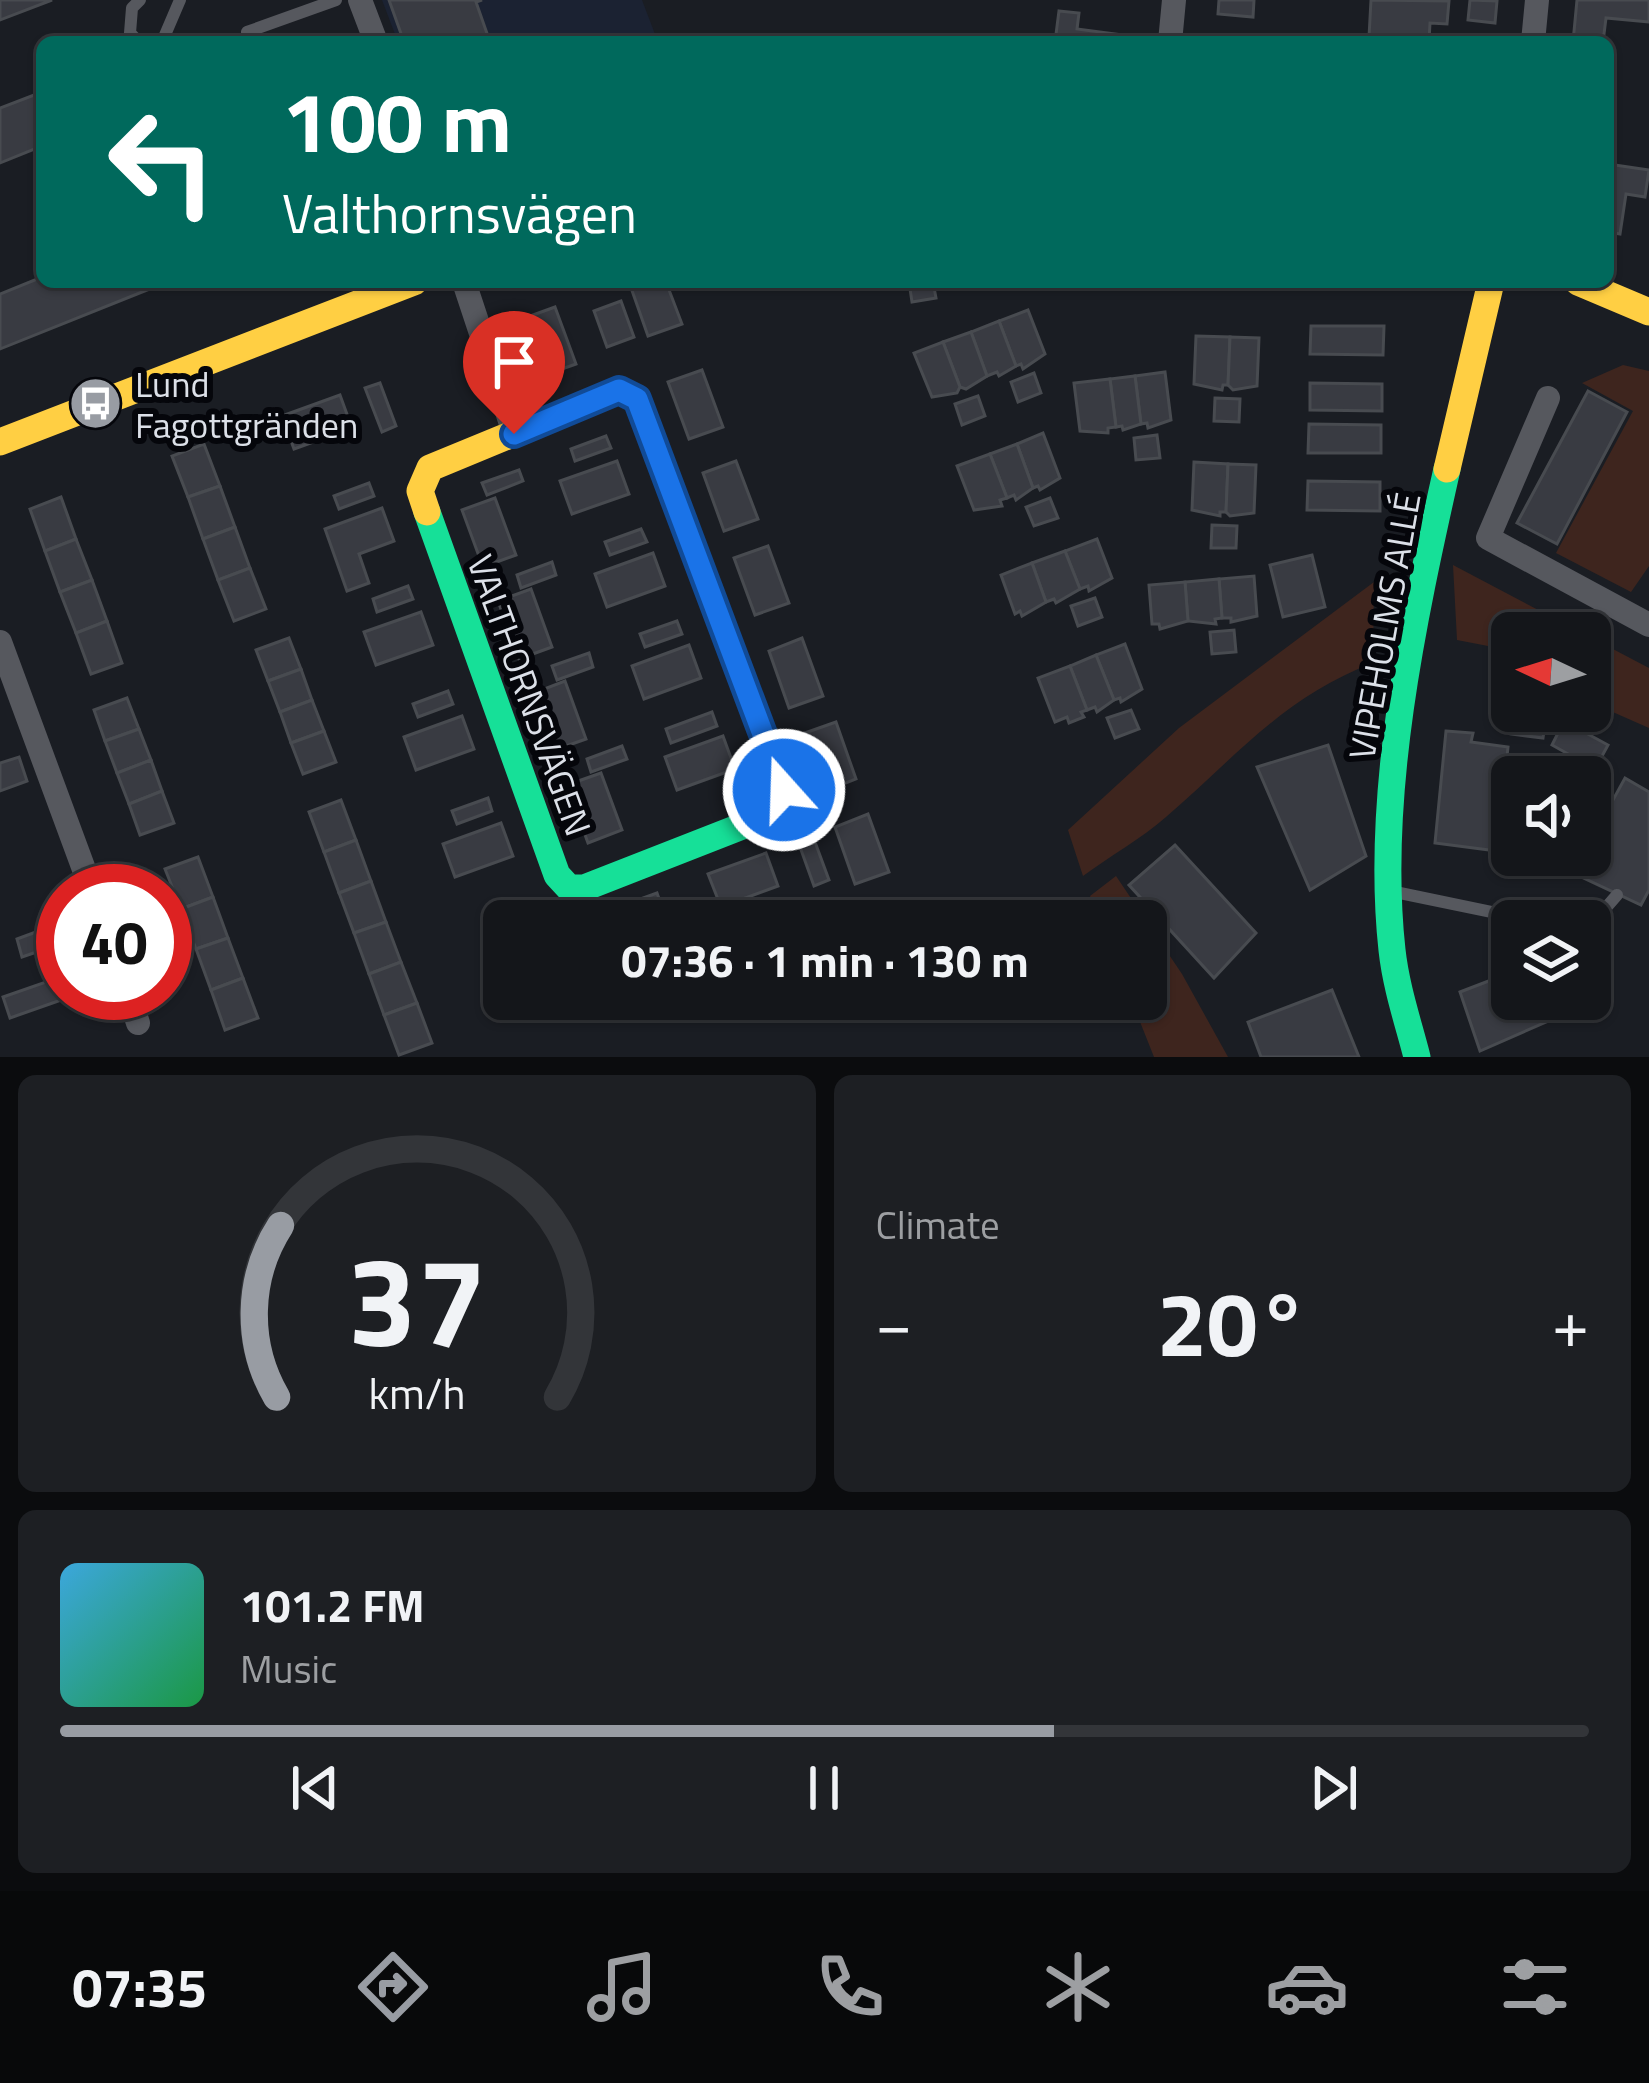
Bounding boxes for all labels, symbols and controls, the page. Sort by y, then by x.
text: 100 m [282,57,512,185]
icon: left [84,84,240,240]
text: Valthornsvägen [282,172,637,254]
pin [463,311,565,434]
icon: arrive [481,329,547,395]
place label: Lund Fagottgränden [135,356,358,452]
bus stop icon: Lund Fagottgränden [68,376,124,432]
street label: VIPEHOLMS ALLÉ [1333,488,1435,764]
street label: VALTHORNSVÄGEN [454,547,606,843]
north arrow [1491,612,1611,732]
map controls [1491,612,1611,1020]
position arrow [721,727,847,853]
button: sound [1491,756,1611,876]
speed limit sign: 40 [36,864,192,1020]
button: layers [1491,900,1611,1020]
text: 07:36 · 1 min · 130 m [621,926,1029,994]
text: Climate [876,1195,1000,1254]
text: 37 [347,1205,487,1394]
text: 20° [1157,1254,1308,1391]
text: − [876,1272,912,1373]
text: + [1552,1272,1589,1373]
text: km/h [368,1359,465,1425]
text: 101.2 FM [240,1571,425,1639]
text: Music [240,1639,337,1698]
icon: previous [282,1755,348,1821]
icon: pause [791,1755,857,1821]
icon: next [1301,1755,1367,1821]
icon: directions [351,1945,435,2029]
icon: music [580,1945,664,2029]
icon: phone [808,1945,892,2029]
icon: climate [1036,1945,1120,2029]
icon: car [1265,1945,1349,2029]
icon: filters [1493,1945,1577,2029]
text: 07:35 [72,1946,207,2028]

